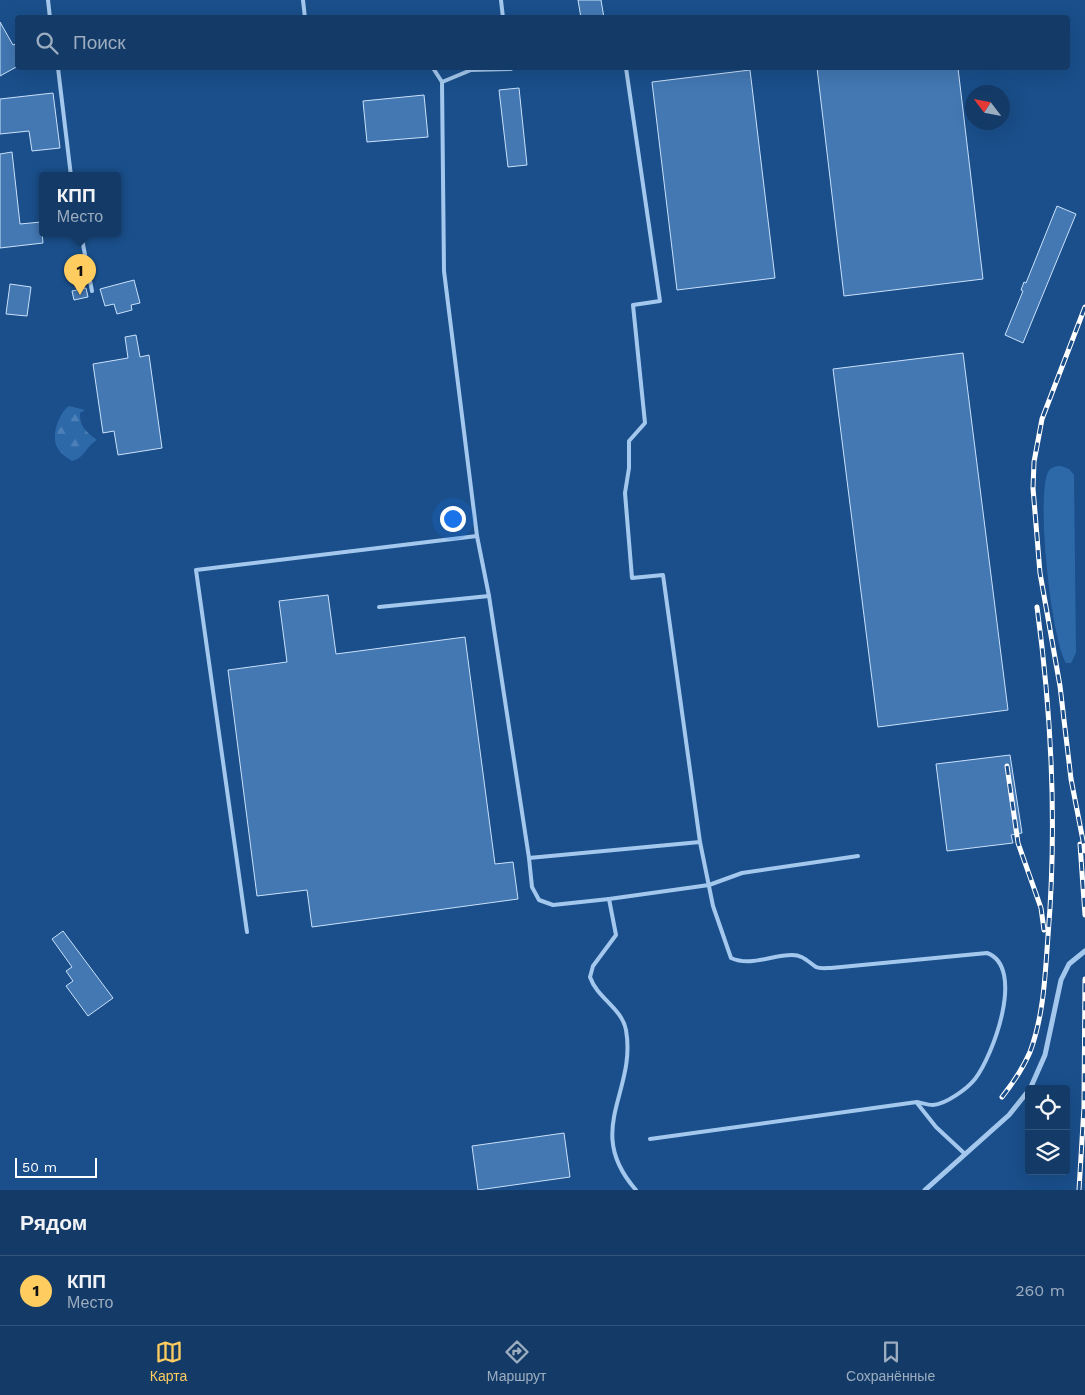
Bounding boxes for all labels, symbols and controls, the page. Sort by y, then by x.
search box [15,15,1070,70]
icon: search [33,29,61,57]
text: Поиск [73,31,126,54]
north arrow [965,85,1010,130]
popup [39,172,121,237]
text: КПП [57,184,96,207]
text: Место [57,207,103,226]
pin: 1 [64,254,96,295]
your location [440,506,466,532]
map controls [1025,1085,1070,1175]
button: locate [1025,1085,1070,1130]
button: layers [1025,1130,1070,1175]
scale bar [15,1155,98,1178]
text: 50 m [22,1159,57,1175]
text: Рядом [20,1210,87,1235]
text: КПП [67,1270,106,1293]
text: 1 [33,1281,39,1300]
text: 260 m [1015,1281,1065,1300]
text: Место [67,1293,113,1312]
tab: Карта [150,1338,187,1384]
tab: Маршрут [487,1338,546,1384]
tab: Сохранённые [846,1338,935,1384]

